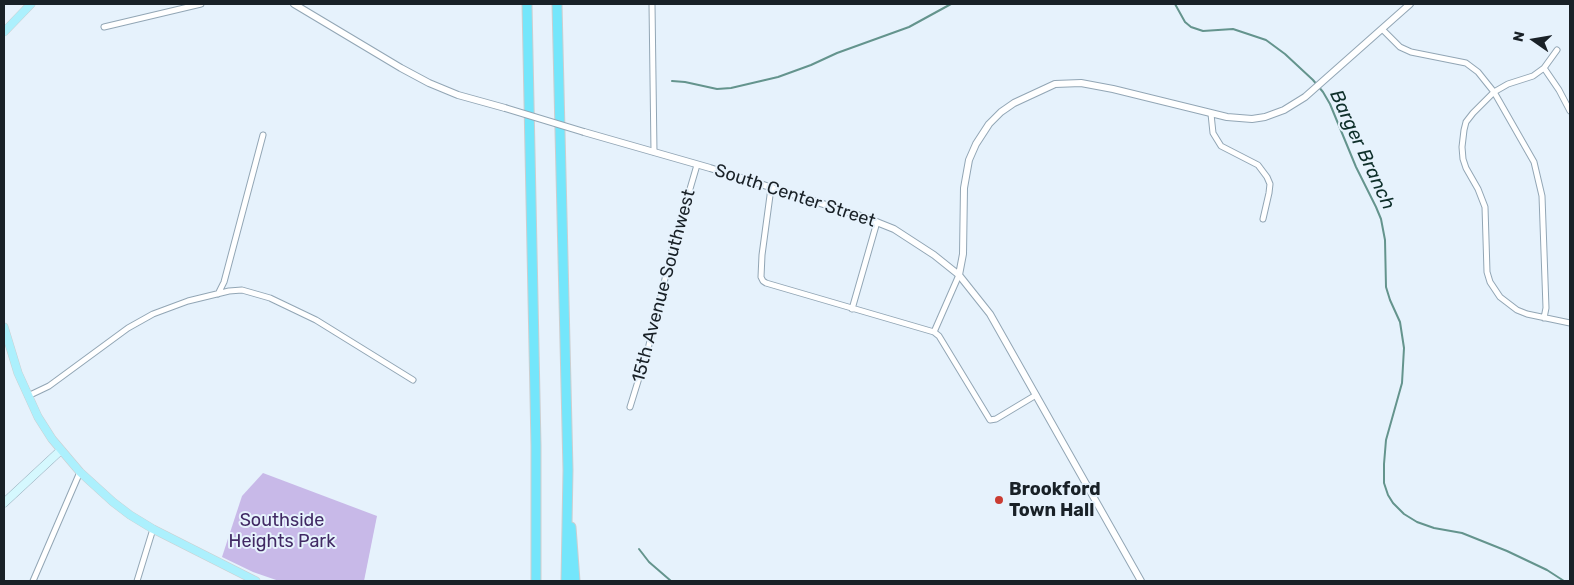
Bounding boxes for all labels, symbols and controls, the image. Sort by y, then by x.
north arrow [1509,15,1559,65]
text: N [1509,30,1528,43]
water label: Barger Branch [1324,86,1400,214]
street label: South Center Street [712,160,878,232]
street label: 15th Avenue Southwest [628,187,700,385]
place label: Brookford Town Hall [1009,479,1101,522]
marker: Brookford Town Hall [993,494,1005,506]
park label: Southside Heights Park [229,510,335,552]

